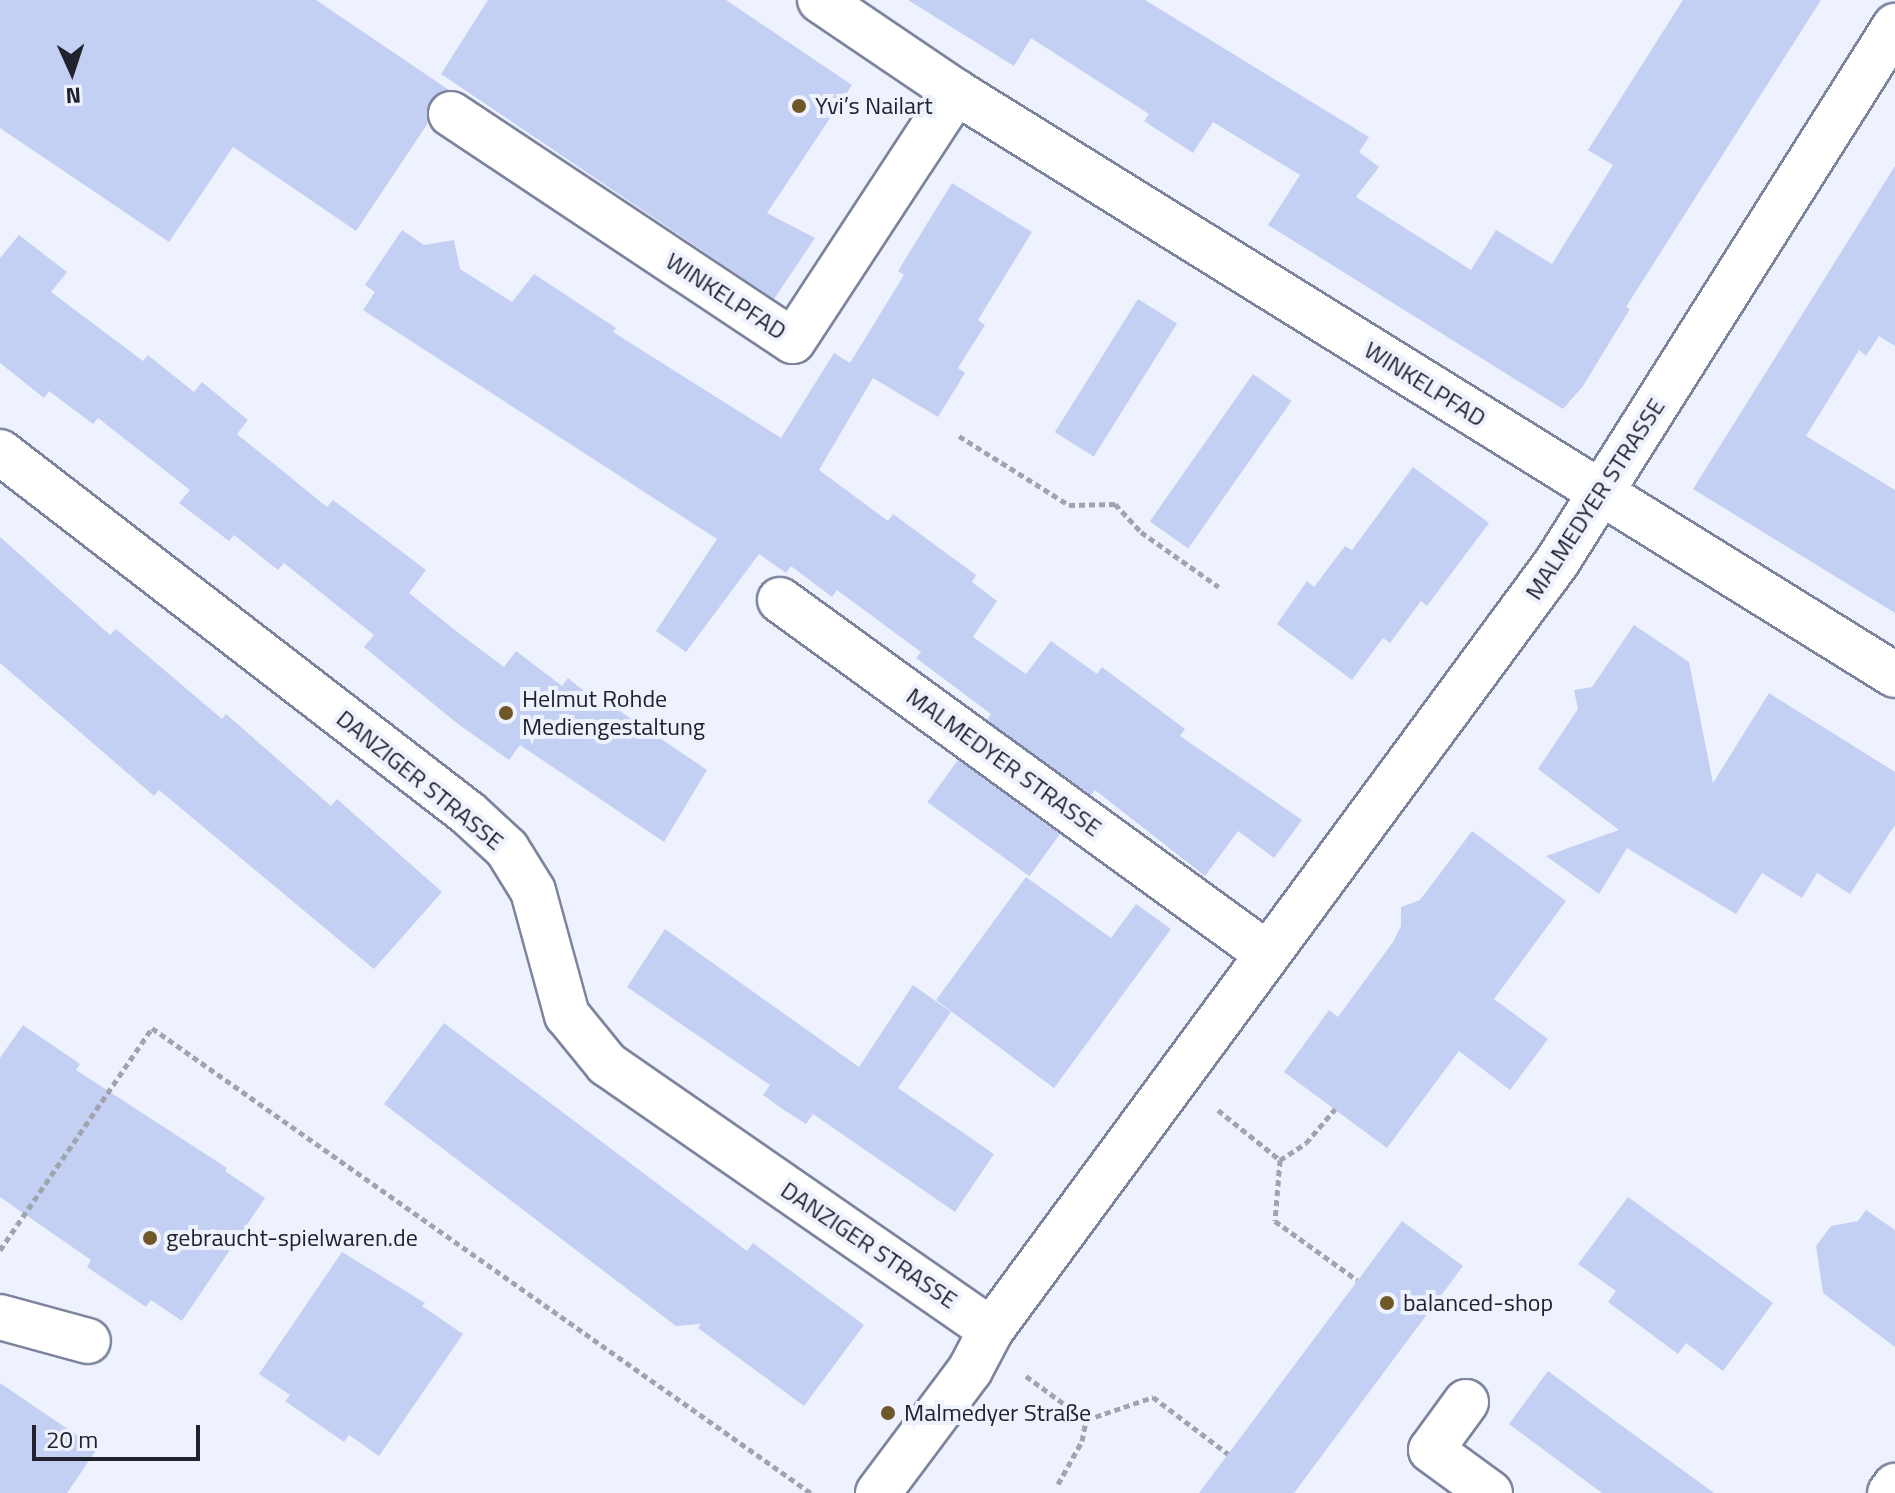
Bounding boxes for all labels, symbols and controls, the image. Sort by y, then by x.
north arrow [32,32,112,112]
text: N [65,79,82,113]
place label: Yvi’s Nailart [815,92,933,120]
marker: Yvi’s Nailart [790,97,808,115]
street label: WINKELPFAD [660,246,792,346]
street label: WINKELPFAD [1359,335,1491,433]
street label: MALMEDYER STRASSE [1519,393,1671,605]
street label: MALMEDYER STRASSE [901,682,1107,842]
place label: Helmut Rohde Mediengestaltung [522,685,705,741]
street label: DANZIGER STRASSE [331,704,509,856]
marker: Helmut Rohde Mediengestaltung [497,704,515,722]
street label: DANZIGER STRASSE [775,1175,963,1315]
place label: gebraucht-spielwaren.de [166,1224,418,1252]
marker: gebraucht-spielwaren.de [141,1229,159,1247]
place label: balanced-shop [1403,1289,1553,1317]
marker: balanced-shop [1378,1294,1396,1312]
place label: Malmedyer Straße [904,1399,1091,1427]
marker: Malmedyer Straße [879,1404,897,1422]
scale bar [36,1409,204,1459]
text: 20 m [46,1421,98,1457]

